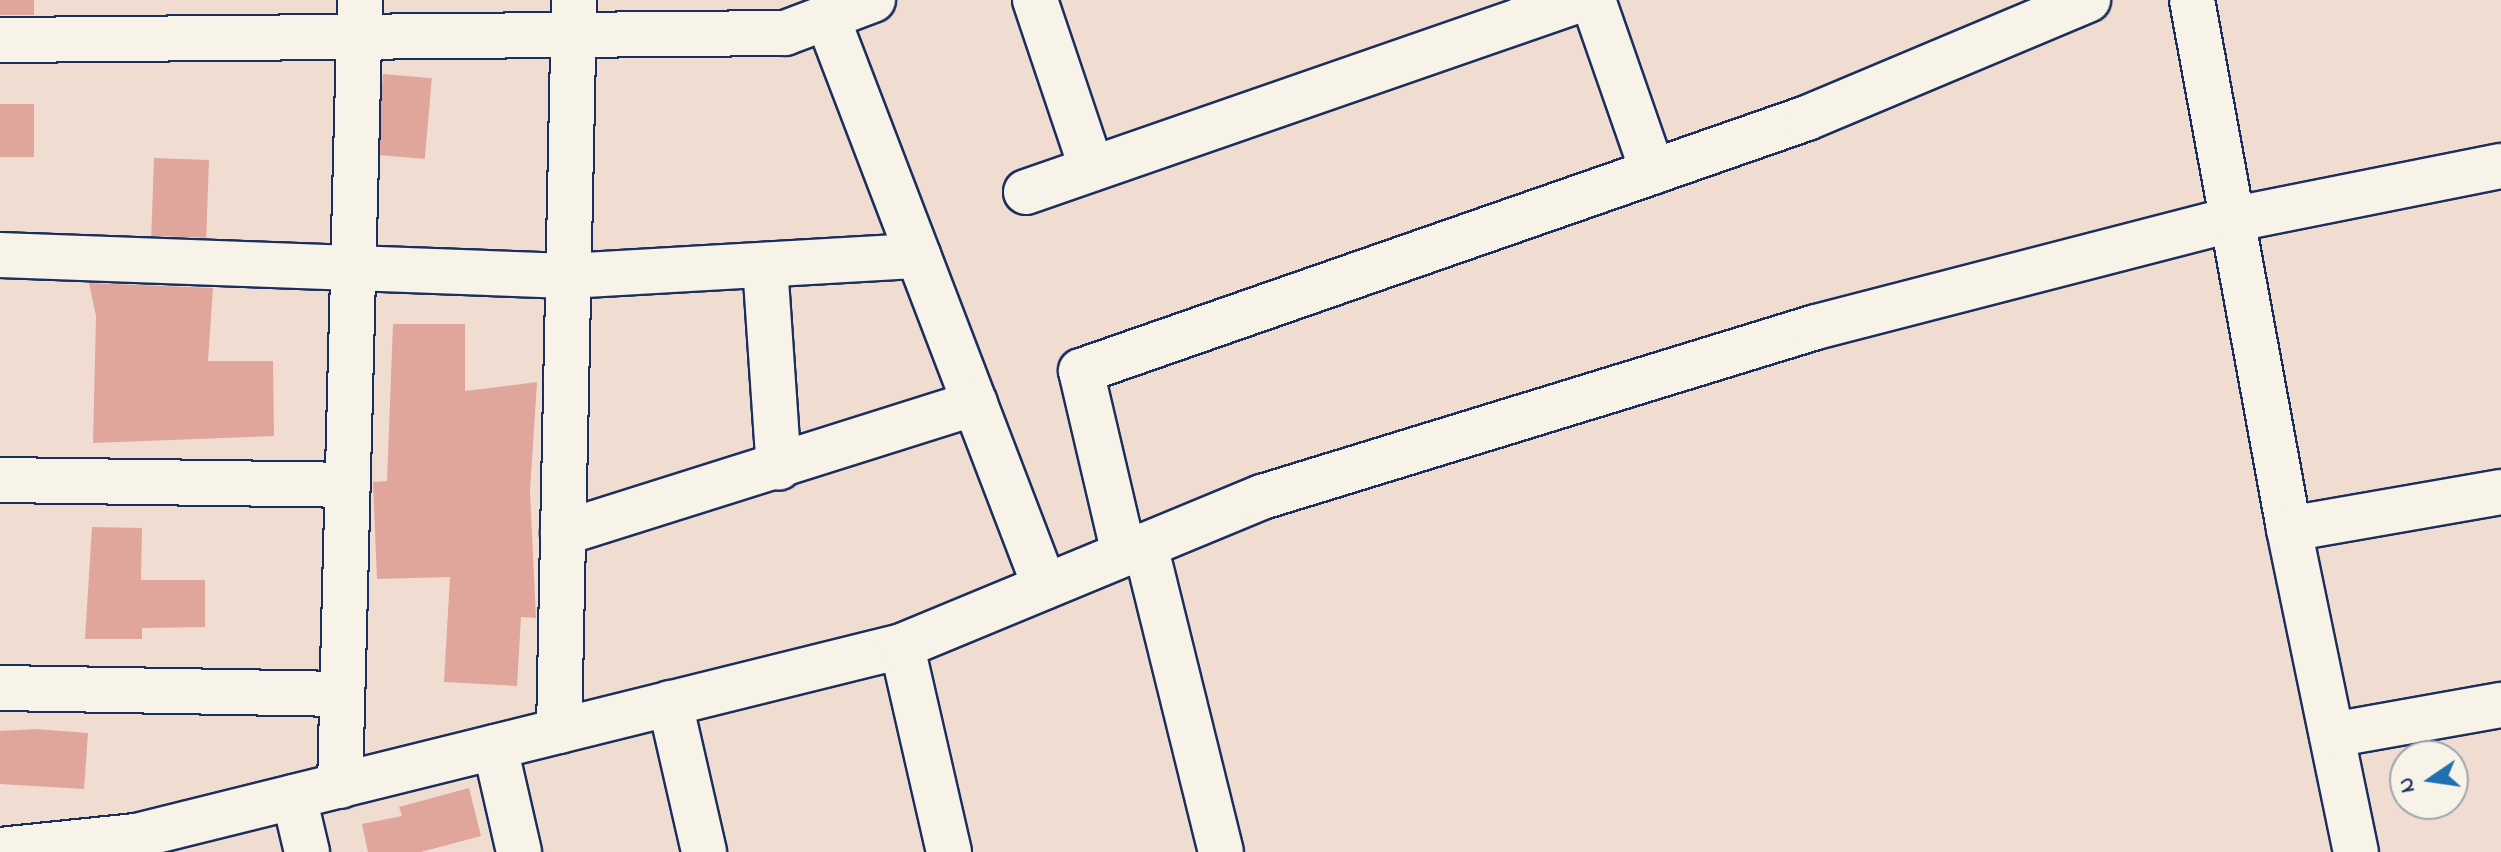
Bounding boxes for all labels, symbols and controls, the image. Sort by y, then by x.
north arrow [2389,740,2469,820]
text: N [2390,774,2425,796]

